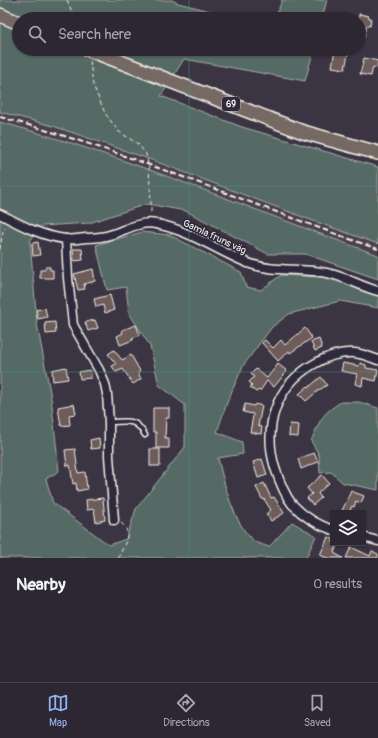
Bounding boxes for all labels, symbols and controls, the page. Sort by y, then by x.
search box [12,12,366,56]
icon: search [26,23,48,45]
text: Search here [58,25,131,44]
road number: 69 [222,97,240,111]
street label: Gamla fruns väg [181,217,248,257]
map controls [330,510,366,546]
button: layers [330,510,366,546]
text: Nearby [16,574,65,595]
text: 0 results [313,576,362,592]
tab: Map [47,692,69,729]
tab: Directions [163,692,210,729]
tab: Saved [304,692,331,729]

